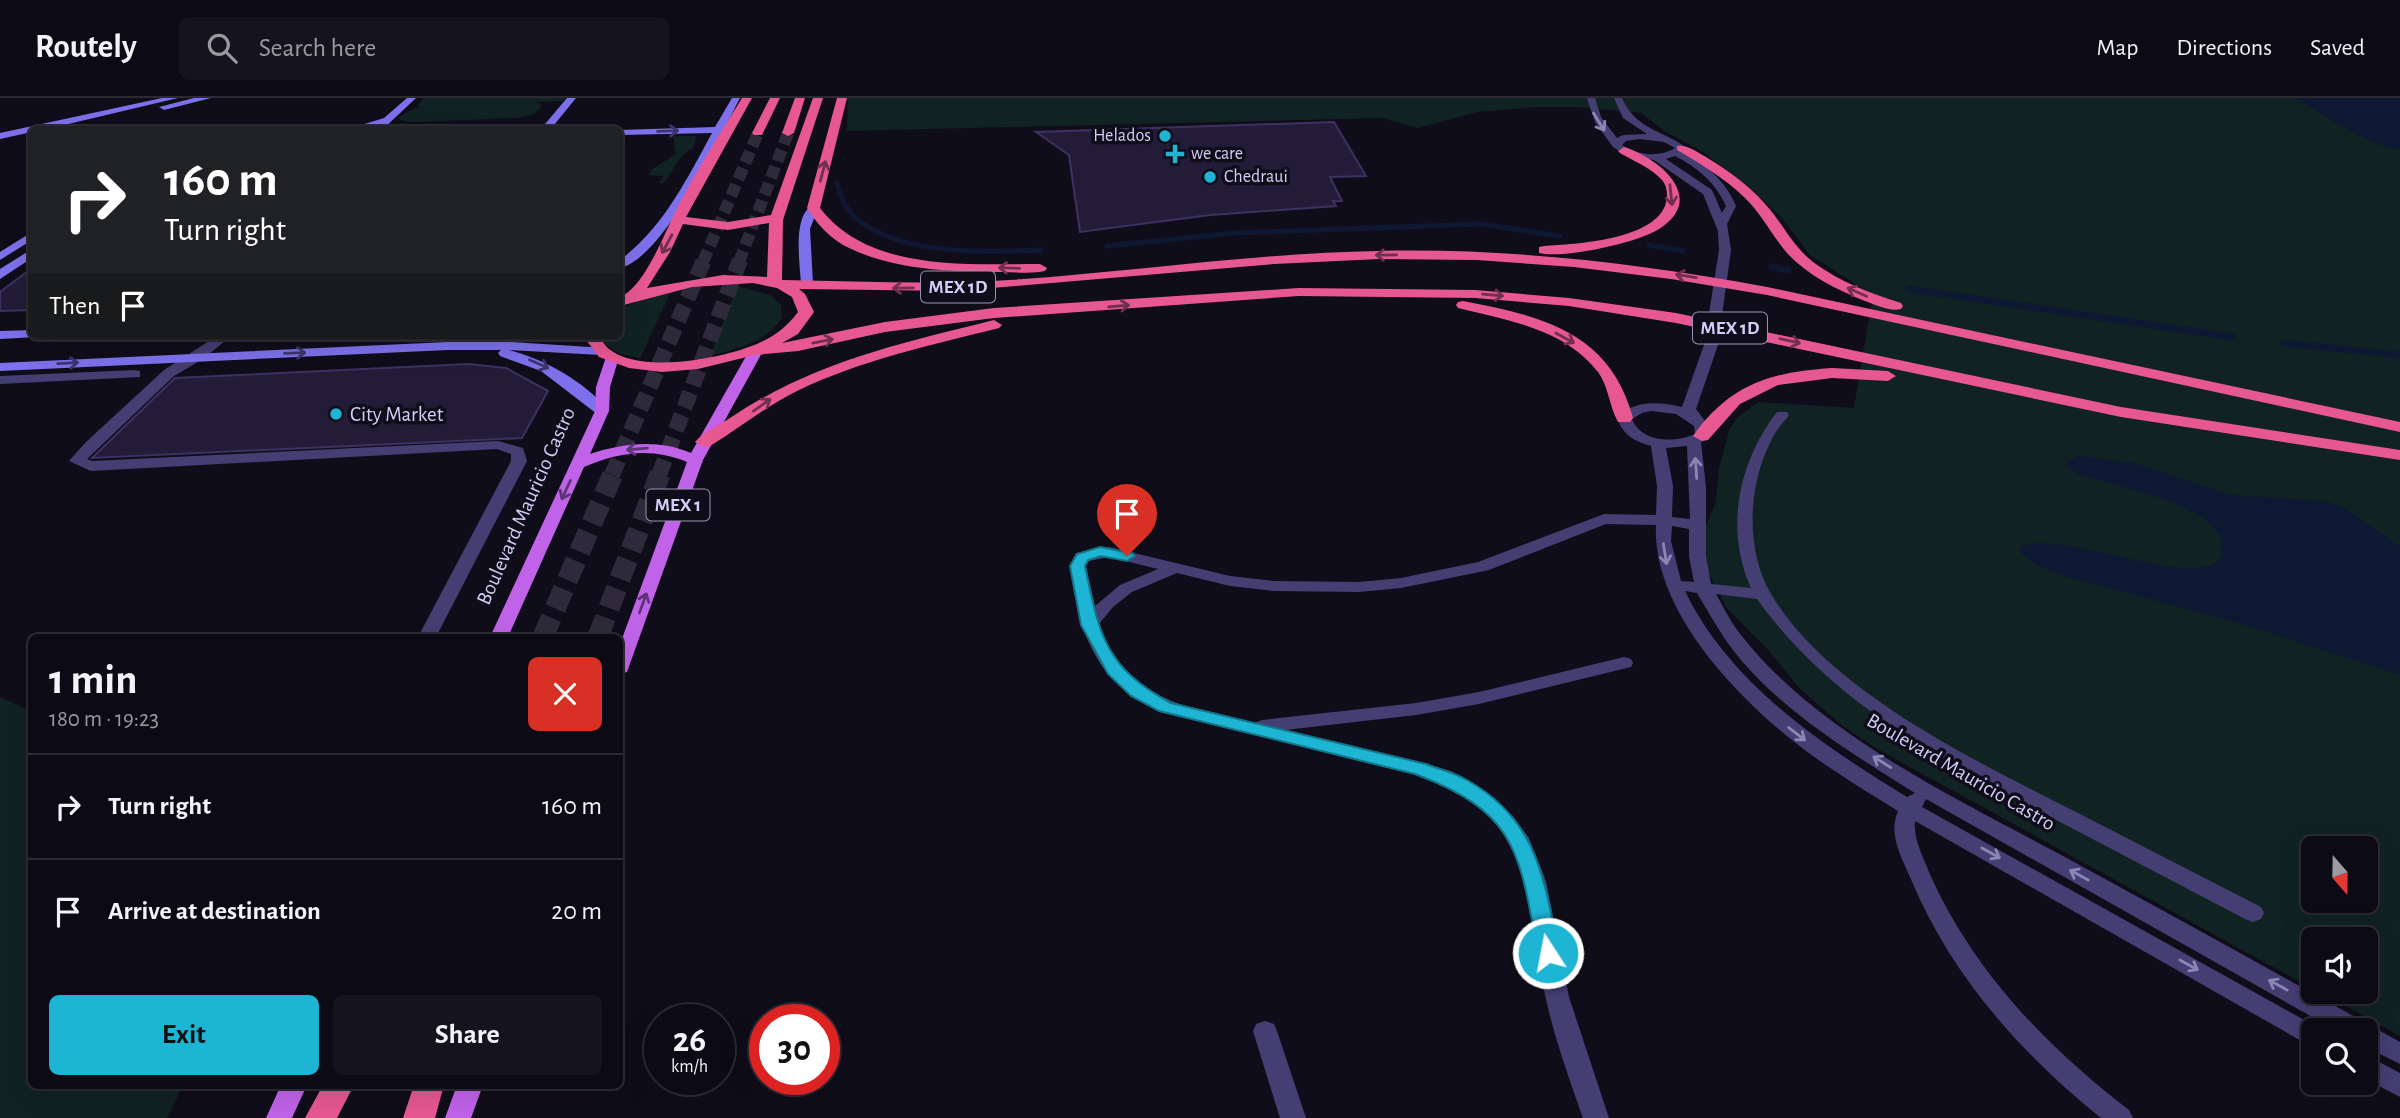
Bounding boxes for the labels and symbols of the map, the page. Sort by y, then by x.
one-way arrow [1592,112,1607,131]
one-way arrow [657,124,680,138]
place label: Helados [1093,127,1151,145]
marker: Helados [1157,128,1173,144]
marker: we care [1165,144,1185,164]
place label: we care [1191,145,1243,163]
one-way arrow [817,161,830,183]
place label: Chedraui [1224,168,1288,186]
marker: Chedraui [1202,169,1218,185]
one-way arrow [1665,183,1678,205]
one-way arrow [660,233,674,253]
one-way arrow [1375,248,1398,262]
one-way arrow [998,261,1021,274]
one-way arrow [1675,269,1698,282]
road number: MEX 1D [921,272,995,302]
one-way arrow [891,281,914,294]
one-way arrow [1847,285,1868,298]
one-way arrow [1481,289,1503,302]
one-way arrow [1107,299,1129,312]
road number: MEX 1D [1693,312,1767,344]
one-way arrow [1554,332,1575,345]
one-way arrow [811,333,834,347]
one-way arrow [1778,335,1801,349]
one-way arrow [284,346,307,359]
one-way arrow [56,357,79,370]
one-way arrow [528,358,550,371]
one-way arrow [752,398,771,412]
place label: City Market [350,404,444,425]
street label: Boulevard Mauricio Castro [473,404,579,608]
marker: City Market [328,406,344,422]
one-way arrow [626,443,648,456]
one-way arrow [1689,457,1702,479]
one-way arrow [559,479,572,500]
pin [1097,484,1157,556]
road number: MEX 1 [646,490,710,520]
one-way arrow [1659,542,1672,565]
one-way arrow [638,593,650,615]
street label: Boulevard Mauricio Castro [1863,709,2059,835]
one-way arrow [1788,726,1806,741]
one-way arrow [1872,755,1892,769]
north arrow [2301,836,2378,914]
one-way arrow [1980,846,2000,860]
one-way arrow [2070,868,2090,882]
position arrow [1511,916,1585,990]
one-way arrow [2178,958,2198,972]
one-way arrow [2268,978,2289,991]
speed limit sign: 30 [749,1004,840,1095]

